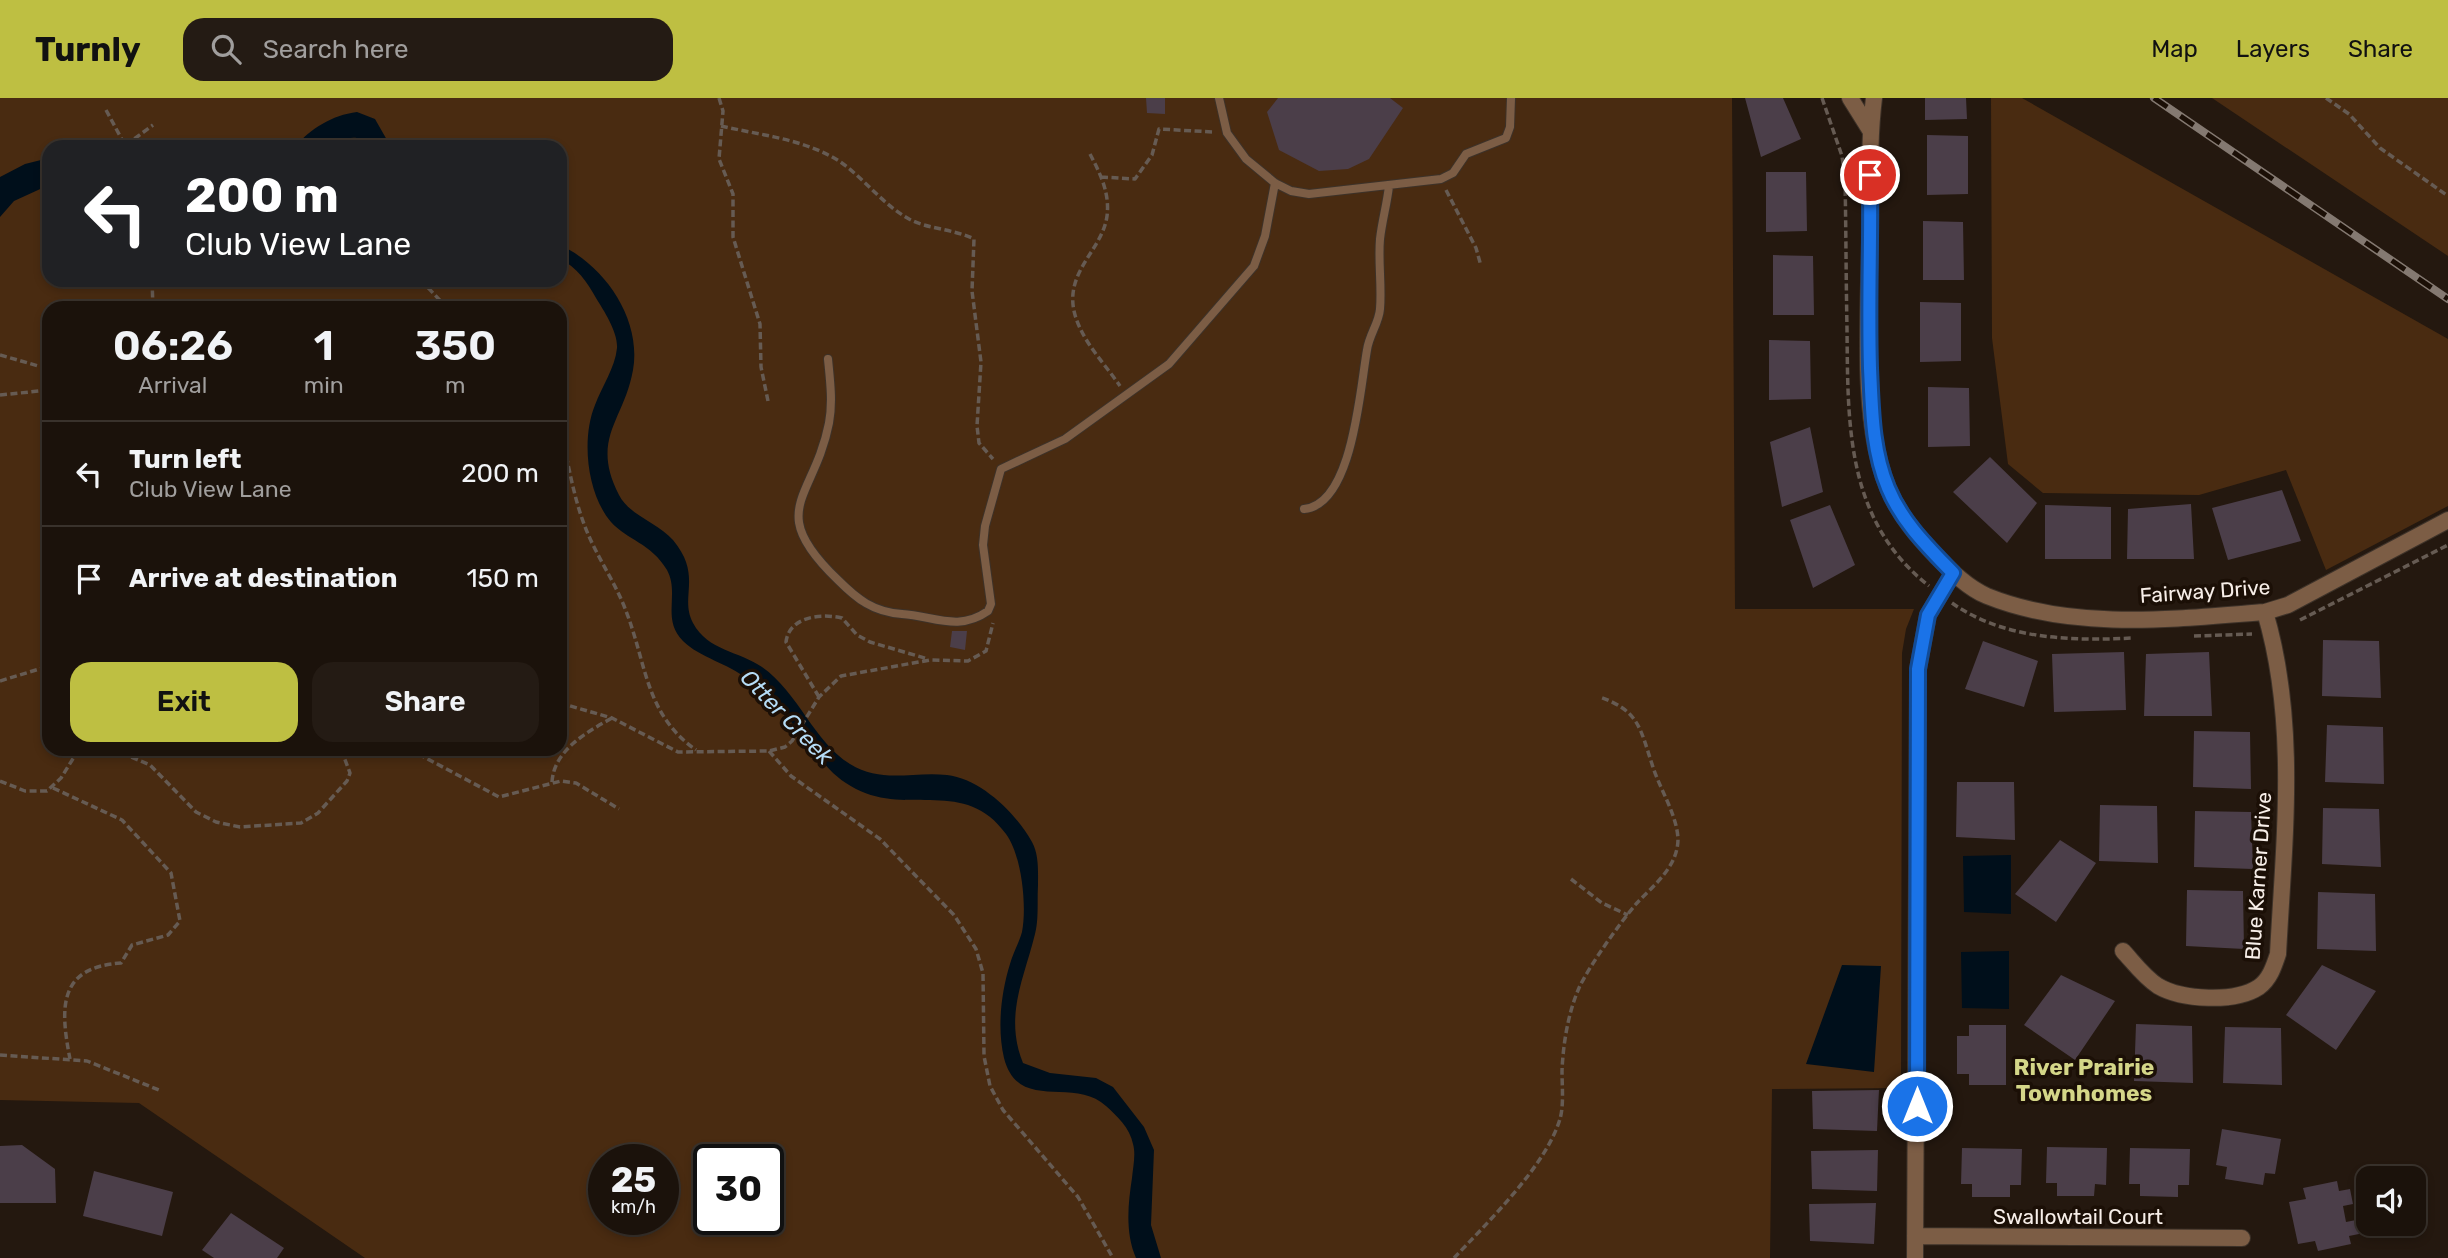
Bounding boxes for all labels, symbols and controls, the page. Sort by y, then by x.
search box [183,18,673,81]
text: Turnly [35,30,141,69]
icon: search [207,30,245,68]
text: Search here [263,34,409,65]
text: Map [2151,35,2198,63]
text: Layers [2236,35,2310,63]
text: Share [2348,35,2413,63]
pin [1840,145,1900,205]
icon: arrive [1851,156,1889,194]
text: 200 m [185,166,339,224]
icon: left [70,168,161,259]
text: Club View Lane [185,225,411,263]
text: 06:26 [113,321,233,371]
text: 1 [314,321,334,371]
text: 350 [415,321,496,371]
text: Arrival [138,371,207,399]
text: min [304,371,344,399]
text: m [445,371,466,399]
text: Turn left [129,444,241,475]
icon: left [70,455,108,493]
text: 200 m [461,458,539,489]
text: Club View Lane [129,475,292,503]
icon: arrive [70,560,108,598]
text: Arrive at destination [129,563,397,594]
text: 150 m [466,563,539,594]
street label: Fairway Drive [2139,574,2271,608]
button: Exit [70,662,298,742]
button: Share [312,662,539,742]
water label: Otter Creek [735,664,840,771]
street label: Blue Karner Drive [2240,791,2276,961]
district label: River Prairie Townhomes [2014,1053,2154,1107]
position arrow [1880,1069,1954,1143]
speed limit sign: 30 [693,1144,784,1235]
text: 25 [611,1159,656,1201]
map controls [2356,1166,2426,1236]
button: sound [2356,1166,2426,1236]
text: km/h [611,1196,656,1218]
street label: Swallowtail Court [1993,1204,2163,1229]

